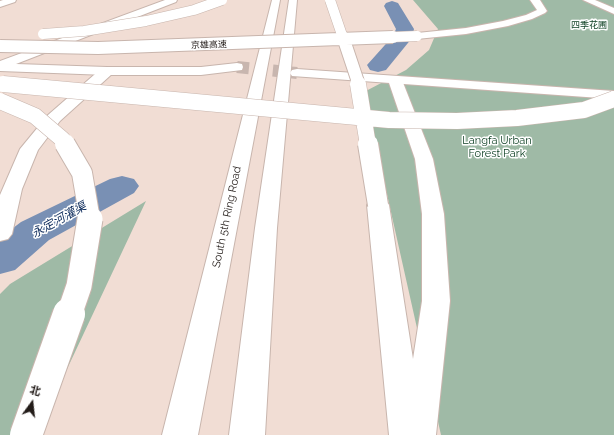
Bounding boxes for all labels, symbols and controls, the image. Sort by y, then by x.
park label: 四季花圃 [571,20,607,30]
street label: 京雄高速 [191,39,227,51]
park label: Langfa Urban Forest Park [462,134,532,160]
street label: South 5th Ring Road [210,165,244,269]
water label: 永定河灌渠 [29,199,89,241]
north arrow [12,383,52,423]
text: 北 [28,383,42,399]

